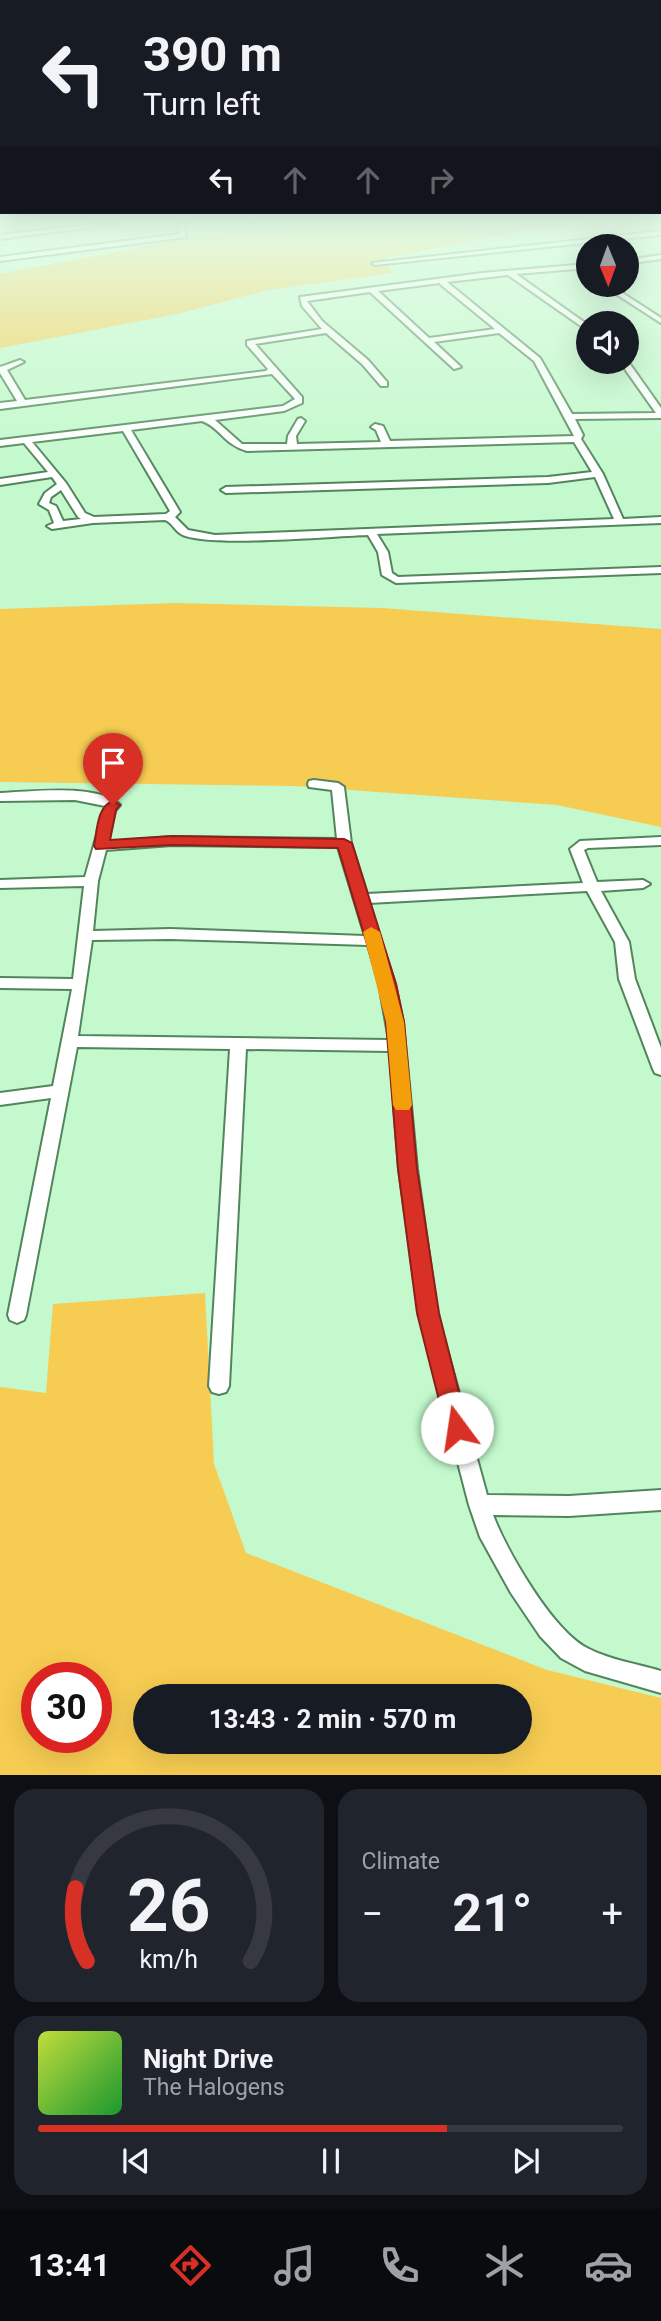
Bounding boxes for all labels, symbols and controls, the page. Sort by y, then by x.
text: 390 m [143,26,282,83]
icon: left [28,28,119,119]
text: Turn left [143,85,261,123]
icon: left [203,161,241,199]
icon: ahead [276,161,314,199]
icon: ahead [349,161,387,199]
icon: right [422,161,460,199]
north arrow [576,234,639,298]
map controls [576,234,639,374]
button: sound [576,311,639,374]
pin [83,733,143,805]
icon: arrive [94,744,132,782]
position arrow [420,1391,494,1465]
speed limit sign: 30 [21,1662,112,1753]
text: 13:43 · 2 min · 570 m [209,1704,456,1734]
text: Climate [362,1848,440,1875]
text: 26 [127,1864,211,1950]
text: 21° [452,1883,532,1944]
text: − [362,1892,383,1936]
text: + [601,1892,623,1936]
text: km/h [139,1945,198,1974]
text: Night Drive [143,2044,273,2074]
text: The Halogens [143,2074,285,2101]
icon: previous [117,2142,155,2180]
icon: pause [312,2142,350,2180]
icon: next [507,2142,545,2180]
icon: directions [166,2241,215,2290]
icon: music [270,2241,319,2290]
icon: phone [375,2241,424,2290]
icon: climate [480,2241,529,2290]
icon: car [584,2241,633,2290]
text: 13:41 [28,2246,110,2284]

